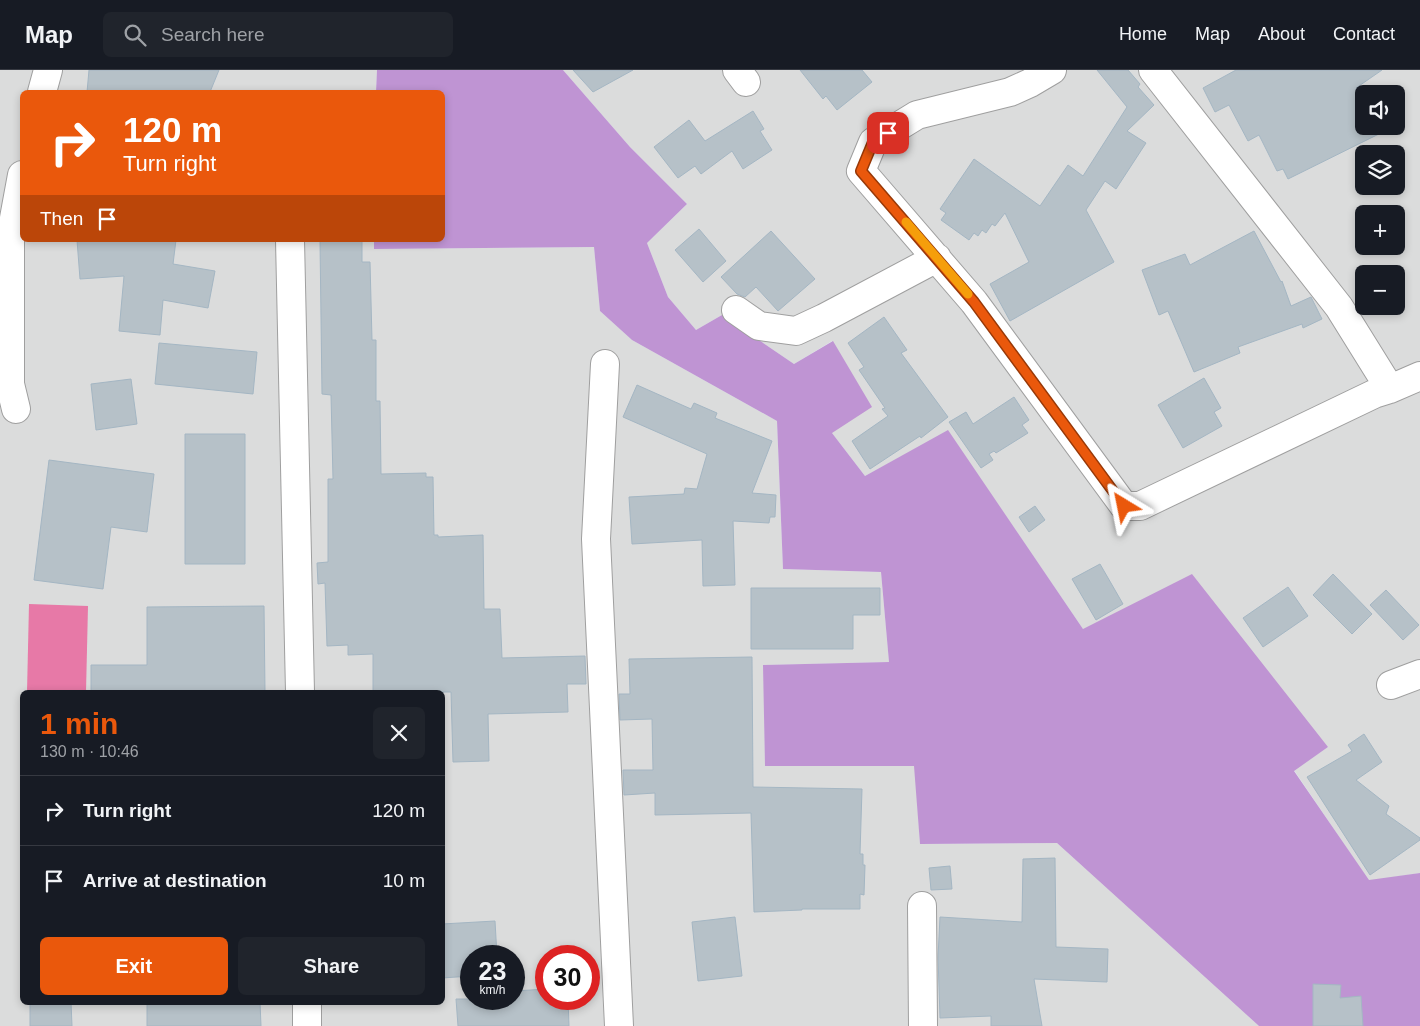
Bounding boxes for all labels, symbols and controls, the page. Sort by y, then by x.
search box [103,12,453,57]
text: Map [25,21,73,48]
icon: search [121,21,149,49]
text: Search here [161,24,265,45]
text: Home [1119,24,1167,44]
text: Map [1195,24,1230,44]
text: About [1258,24,1305,44]
text: Contact [1333,24,1395,44]
map controls [1355,85,1405,315]
button: sound [1355,85,1405,135]
icon: right [40,110,105,175]
text: 120 m [123,110,222,149]
pin [867,112,909,154]
icon: arrive [874,119,902,147]
button: layers [1355,145,1405,195]
text: Turn right [123,151,216,176]
icon: arrive [93,205,121,233]
button: + [1355,205,1405,255]
text: Then [40,208,83,229]
button: − [1355,265,1405,315]
position arrow [1097,479,1149,531]
text: 1 min [40,707,118,740]
button: close [373,707,425,759]
text: 130 m · 10:46 [40,743,139,760]
icon: right [40,797,68,825]
text: Turn right [83,800,171,821]
text: 120 m [372,800,425,821]
icon: arrive [40,867,68,895]
text: Arrive at destination [83,870,267,891]
text: 10 m [383,870,425,891]
button: Exit [40,937,228,995]
button: Share [238,937,425,995]
speed limit sign: 30 [535,945,600,1010]
text: 23 [479,957,506,985]
text: km/h [479,983,506,997]

